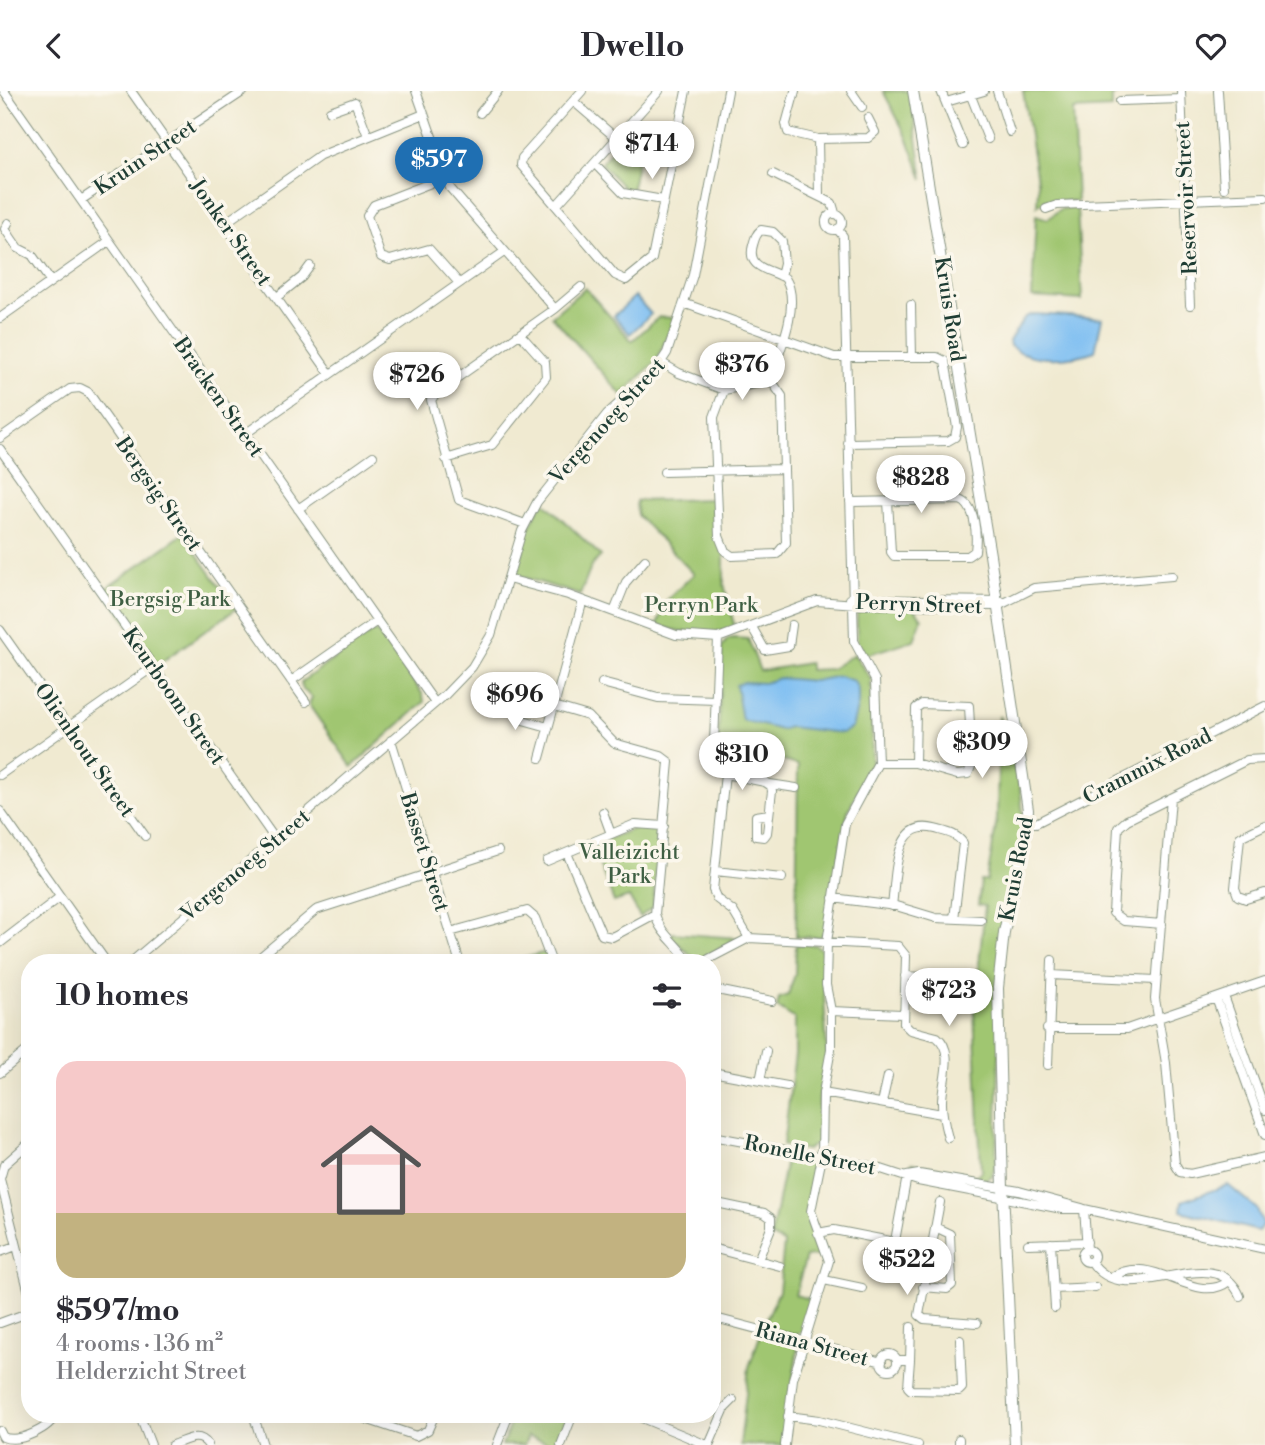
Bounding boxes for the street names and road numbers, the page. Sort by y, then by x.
street label: Kruin Street [89,114,202,202]
street label: Reservoir Street [1170,120,1204,275]
street label: Jonker Street [183,173,277,292]
street label: Kruis Road [928,255,970,364]
street label: Bracken Street [167,332,269,463]
street label: Vergenoeg Street [544,353,672,491]
street label: Bergsig Street [109,432,207,557]
street label: Perryn Street [855,590,983,620]
street label: Keurboom Street [116,623,231,771]
street label: Olienhout Street [28,678,140,823]
street label: Crammix Road [1079,723,1216,811]
street label: Basset Street [393,789,455,916]
street label: Vergenoeg Street [175,804,316,928]
street label: Kruis Road [994,815,1040,924]
street label: Ronelle Street [742,1130,878,1182]
street label: Riana Street [752,1317,872,1373]

